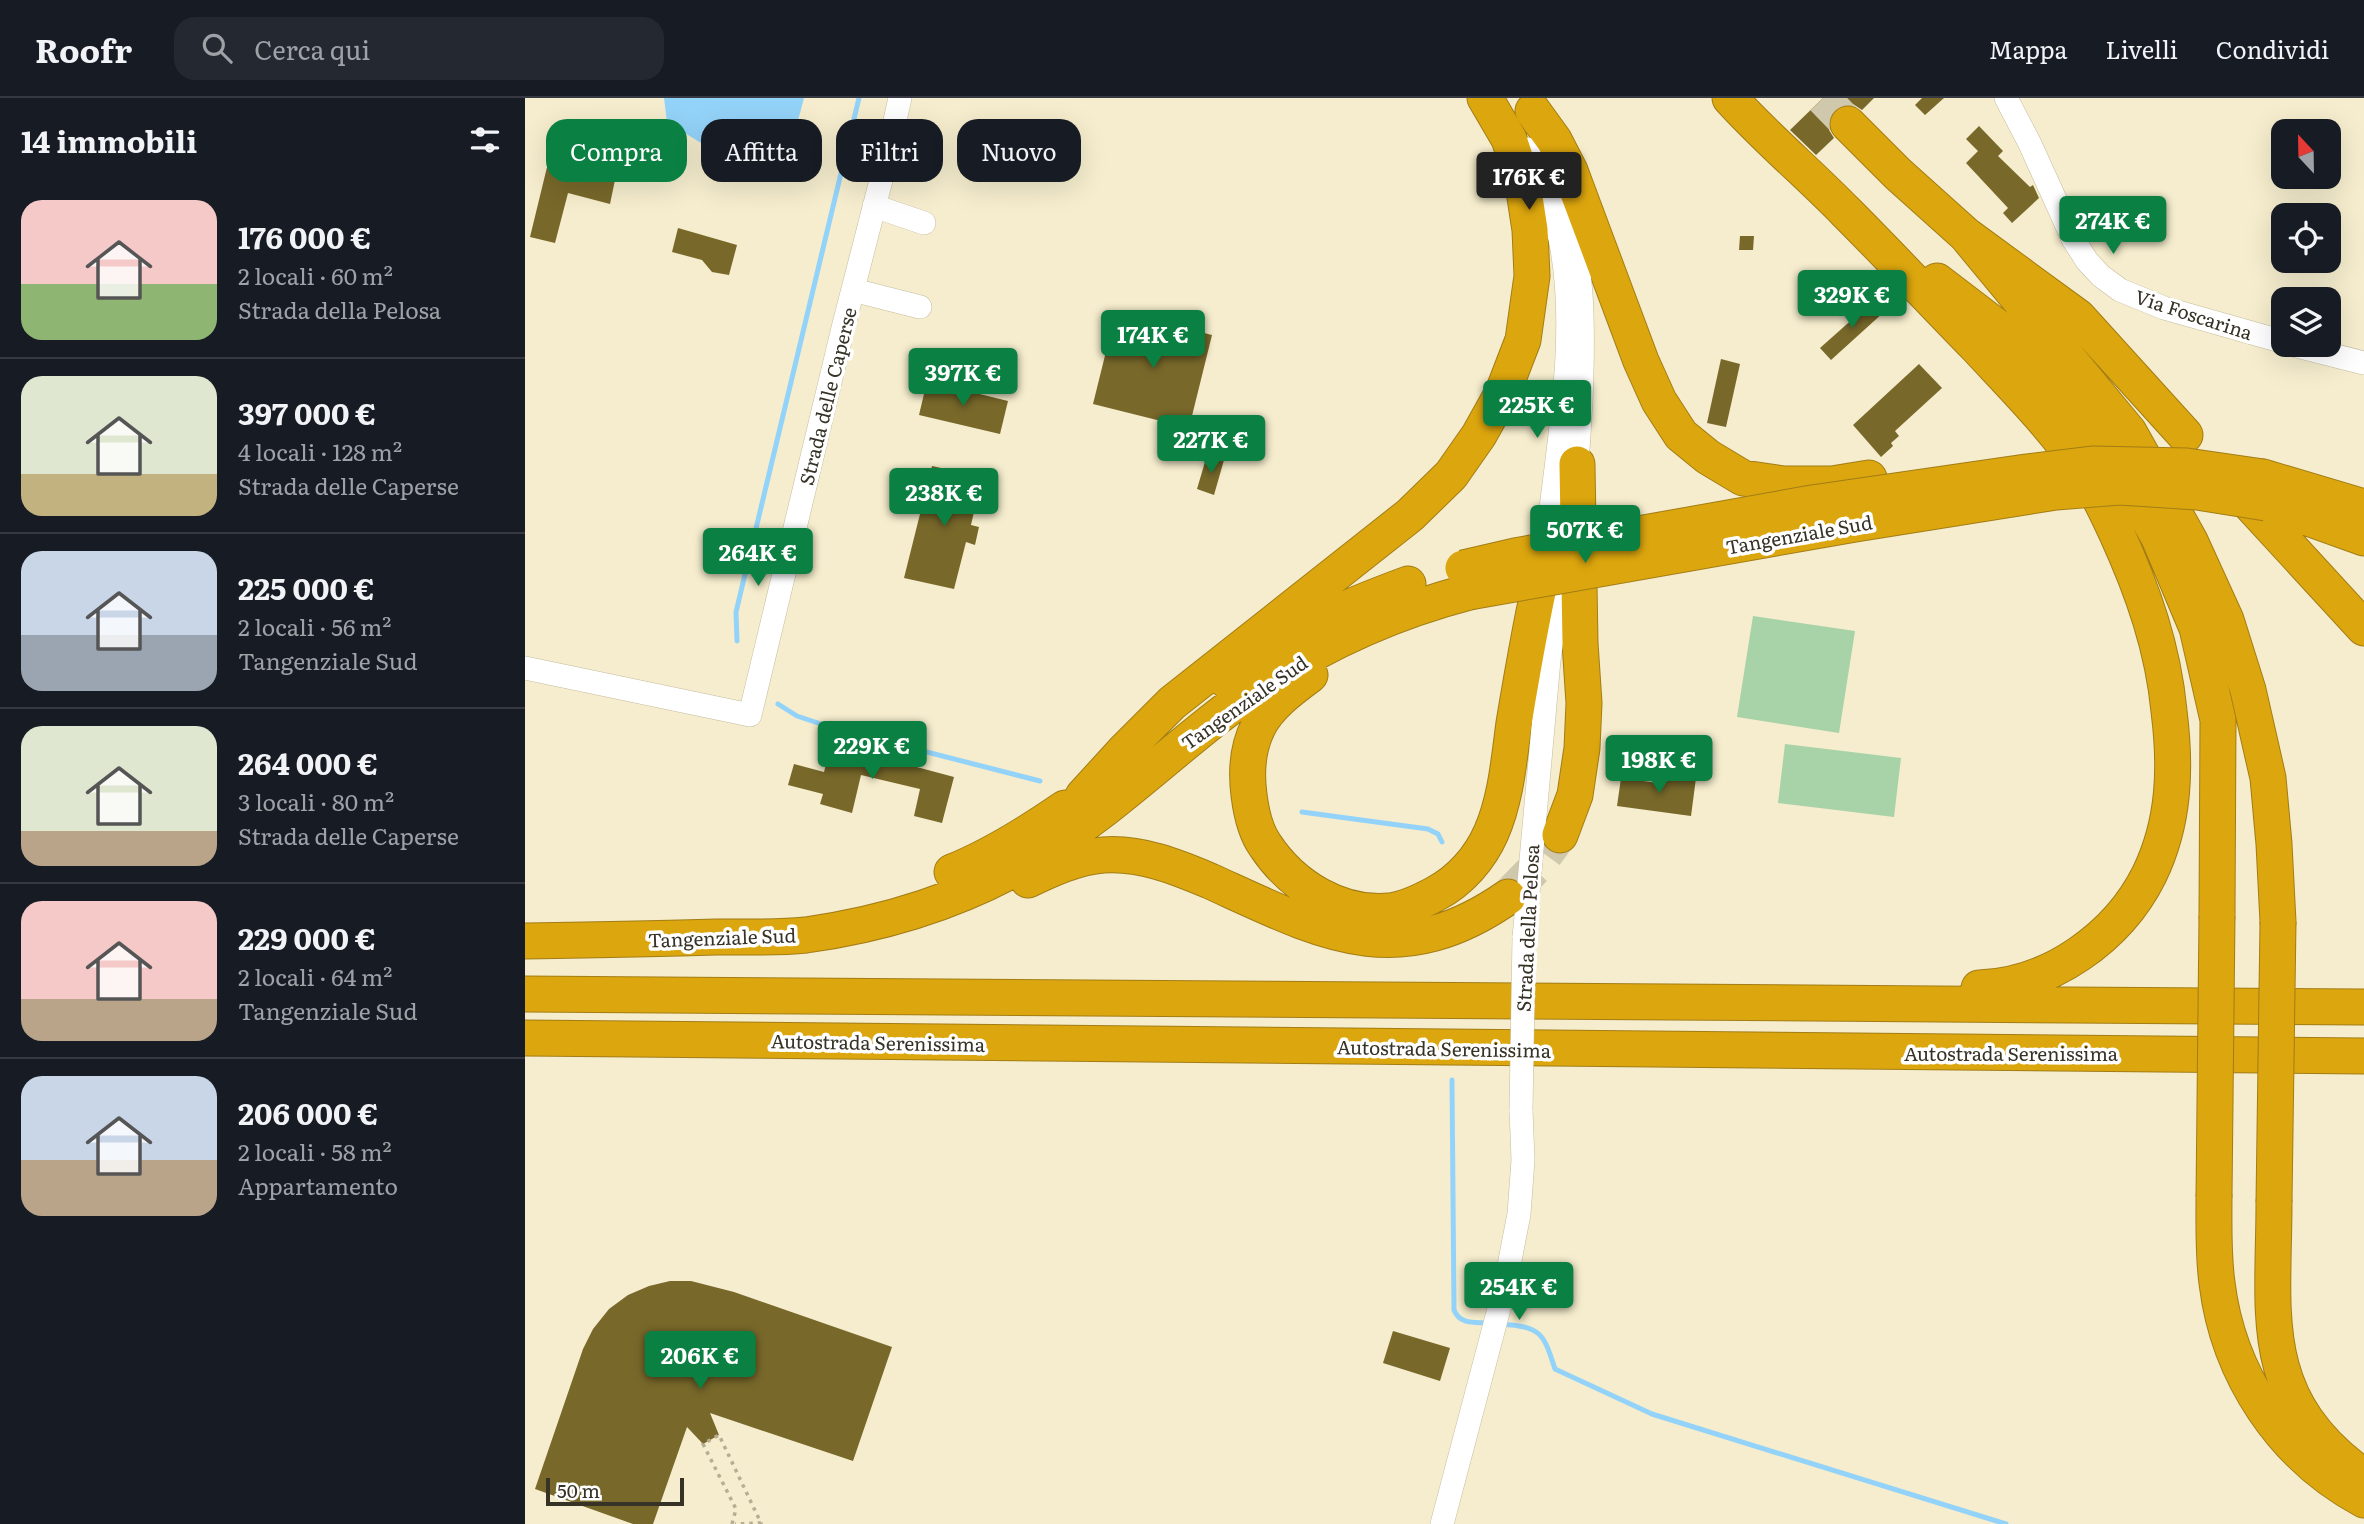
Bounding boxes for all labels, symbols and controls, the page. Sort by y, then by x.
search box [174,17,664,80]
text: Roofr [35,24,132,73]
icon: search [198,29,236,67]
text: Cerca qui [254,29,370,68]
text: Mappa [1989,31,2067,66]
text: Livelli [2105,31,2178,66]
text: Condividi [2216,31,2329,66]
text: 14 immobili [21,118,197,162]
chip: Compra [546,119,687,182]
chip: Affitta [701,119,822,182]
chip: Filtri [836,119,943,182]
chip: Nuovo [957,119,1081,182]
north arrow [2271,119,2341,189]
map controls [2271,119,2341,357]
icon: filters [466,121,504,159]
pin: 176K € [1472,152,1586,212]
text: 176K € [1492,158,1566,192]
pin: 274K € [2056,197,2170,256]
text: 274K € [2075,202,2151,236]
button: locate [2271,203,2341,273]
text: 176 000 € [238,214,371,258]
icon: home [77,228,161,312]
text: 2 locali · 60 m² [238,258,393,292]
pin: 329K € [1795,271,1909,330]
text: 329K € [1814,276,1890,310]
street label: Via Foscarina [2132,282,2257,346]
button: layers [2271,287,2341,357]
text: Strada della Pelosa [238,292,441,326]
street label: Strada delle Caperse [791,304,863,488]
pin: 174K € [1096,310,1210,370]
text: 174K € [1117,316,1189,350]
pin: 397K € [906,348,1020,408]
text: 397K € [925,354,1001,388]
pin: 225K € [1480,380,1594,440]
text: 225K € [1499,386,1575,420]
text: 397 000 € [238,390,376,434]
icon: home [77,404,161,488]
pin: 227K € [1154,416,1268,475]
text: 227K € [1173,421,1249,455]
text: 4 locali · 128 m² [238,434,402,468]
text: Strada delle Caperse [238,468,459,502]
pin: 238K € [887,468,1001,528]
text: 238K € [905,474,983,508]
pin: 507K € [1528,505,1642,565]
street label: Tangenziale Sud [1724,507,1875,561]
text: 507K € [1546,511,1624,545]
pin: 264K € [701,528,815,588]
text: 264K € [719,534,797,568]
text: 225 000 € [238,565,375,609]
icon: home [77,579,161,663]
text: 2 locali · 56 m² [238,609,391,643]
text: Tangenziale Sud [238,643,418,677]
street label: Tangenziale Sud [1175,648,1313,756]
pin: 229K € [815,722,929,781]
text: 229K € [834,727,910,761]
pin: 198K € [1602,736,1716,795]
text: 264 000 € [238,740,378,784]
text: 198K € [1622,741,1696,775]
icon: home [77,754,161,838]
text: 3 locali · 80 m² [238,784,394,818]
text: Strada delle Caperse [238,818,459,852]
street label: Strada della Pelosa [1509,843,1545,1013]
text: 229 000 € [238,915,376,959]
street label: Tangenziale Sud [647,920,797,954]
icon: home [77,929,161,1013]
text: 2 locali · 64 m² [238,959,392,993]
text: Tangenziale Sud [238,993,418,1027]
street label: Autostrada Serenissima [771,1026,986,1058]
street label: Autostrada Serenissima [1337,1032,1552,1064]
street label: Autostrada Serenissima [1904,1039,2119,1067]
text: 206 000 € [238,1090,378,1134]
icon: home [77,1104,161,1188]
text: 2 locali · 58 m² [238,1134,392,1168]
text: Appartamento [238,1168,398,1202]
pin: 254K € [1462,1262,1576,1322]
text: 254K € [1480,1268,1558,1302]
pin: 206K € [643,1332,757,1391]
text: 206K € [661,1337,739,1371]
scale bar [546,1475,684,1507]
text: 50 m [557,1476,600,1504]

